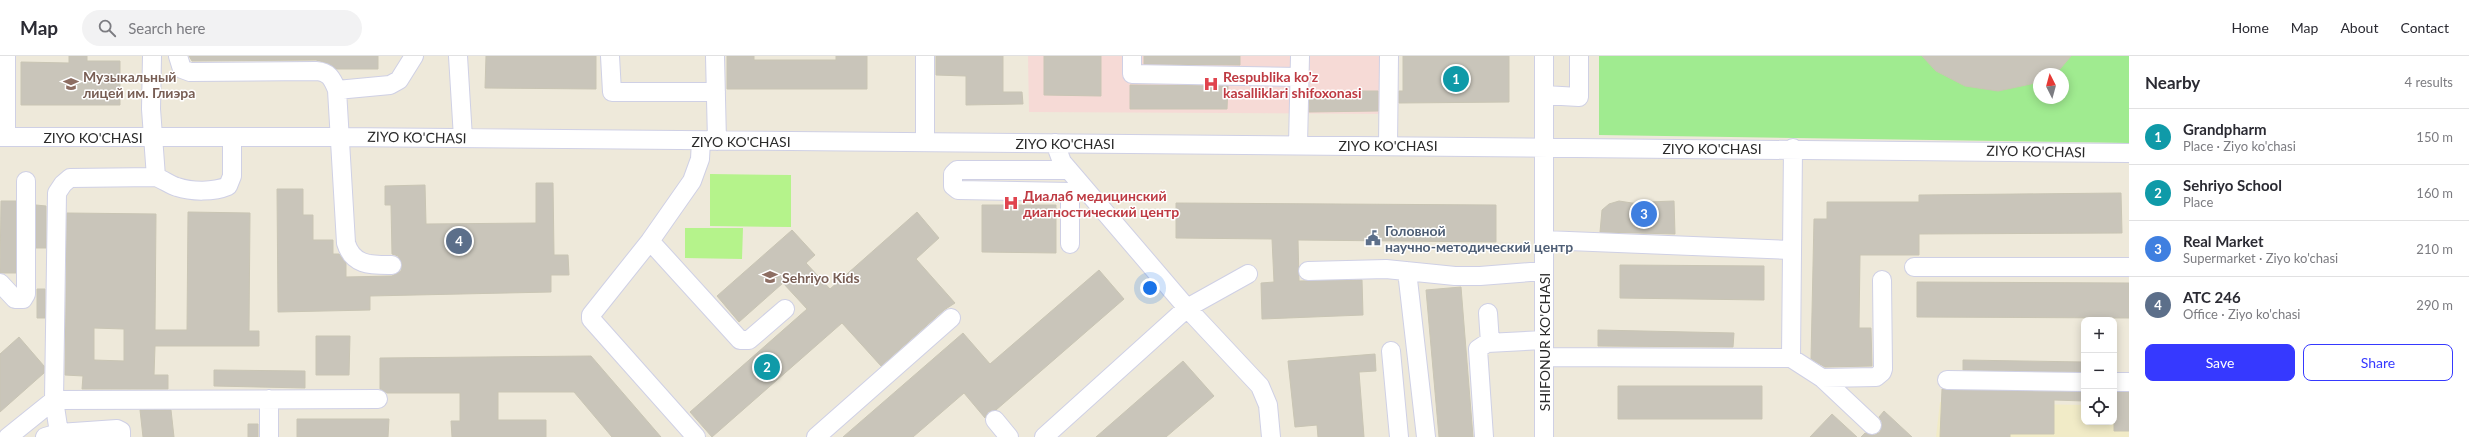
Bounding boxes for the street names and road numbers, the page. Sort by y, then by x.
street label: ZIYO KO'CHASI [367,128,467,146]
street label: ZIYO KO'CHASI [43,129,143,146]
street label: ZIYO KO'CHASI [691,133,791,150]
street label: ZIYO KO'CHASI [1015,135,1115,152]
street label: ZIYO KO'CHASI [1338,137,1438,154]
street label: ZIYO KO'CHASI [1662,140,1762,157]
street label: ZIYO KO'CHASI [1986,142,2086,160]
street label: SHIFONUR KO'CHASI [1536,273,1553,411]

